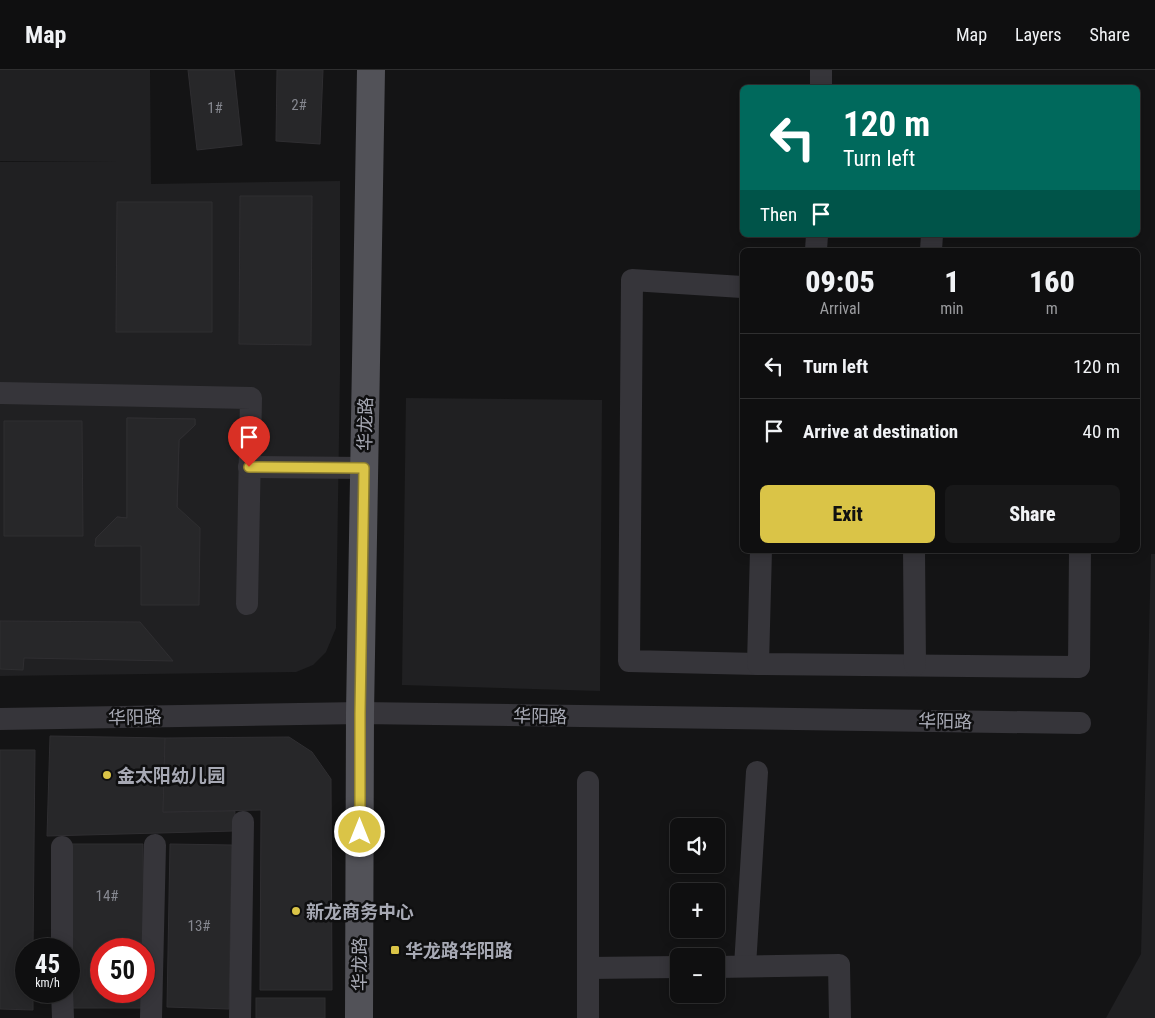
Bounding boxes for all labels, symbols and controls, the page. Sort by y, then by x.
text: Map [25,21,66,49]
text: Map [956,24,987,45]
text: Layers [1015,24,1062,45]
text: Share [1090,24,1130,45]
house number: 2# [291,96,307,114]
house number: 1# [207,99,223,117]
text: 120 m [843,104,930,145]
icon: left [760,105,825,170]
text: Turn left [843,146,915,171]
icon: arrive [807,200,835,228]
text: Then [760,203,797,226]
text: 09:05 [805,264,875,299]
text: 1 [944,264,959,299]
text: 160 [1029,264,1075,299]
text: Arrival [820,299,860,318]
text: min [940,299,964,318]
text: m [1046,299,1058,318]
icon: left [760,352,788,380]
text: Turn left [803,355,868,378]
text: 120 m [1073,355,1120,378]
street label: 华龙路 [354,397,376,451]
pin [228,416,270,467]
icon: arrive [760,417,788,445]
text: Arrive at destination [803,420,958,443]
text: 40 m [1083,420,1120,443]
icon: arrive [235,423,263,451]
button: Exit [760,485,935,543]
button: Share [945,485,1120,543]
street label: 华阳路 [513,705,567,727]
street label: 华阳路 [108,706,162,728]
street label: 华阳路 [918,710,972,732]
place label: 金太阳幼儿园 [117,765,225,786]
marker: 金太阳幼儿园 [101,769,113,781]
position arrow [333,805,385,857]
map controls [670,818,725,1003]
button: sound [670,818,725,873]
button: + [670,883,725,938]
house number: 14# [95,887,119,905]
place label: 新龙商务中心 [306,901,414,922]
marker: 新龙商务中心 [290,905,302,917]
house number: 13# [187,917,211,935]
street label: 华龙路 [349,937,370,991]
speed limit sign: 50 [90,938,155,1003]
place label: 华龙路华阳路 [405,940,513,961]
marker: 华龙路华阳路 [389,944,401,956]
button: − [670,948,725,1003]
text: 45 [35,950,60,979]
text: km/h [35,976,60,990]

